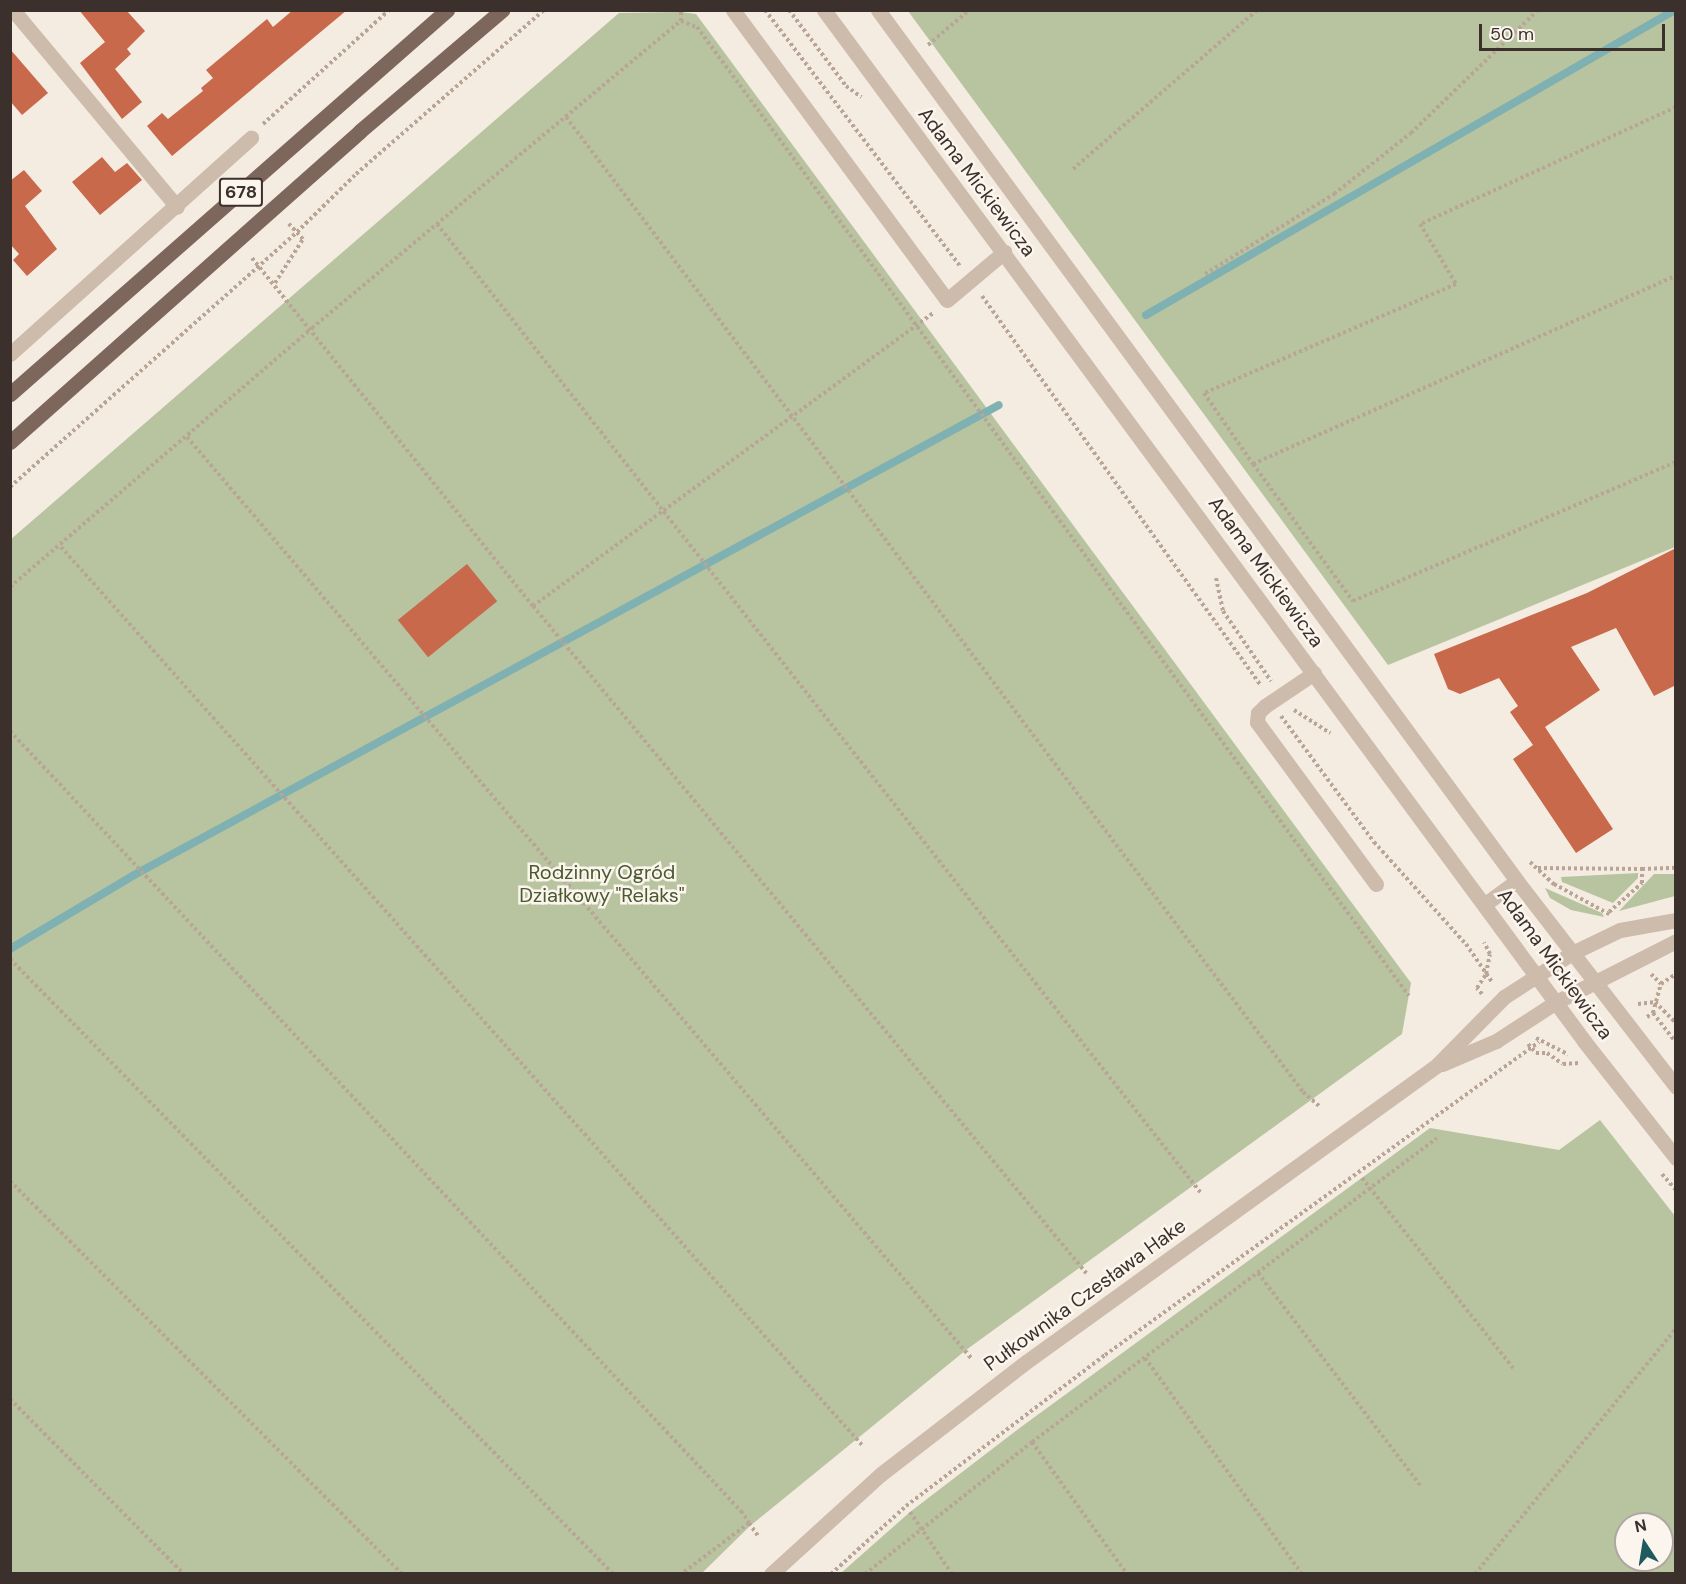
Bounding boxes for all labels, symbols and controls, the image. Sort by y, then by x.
scale bar [1482,12,1668,50]
text: 50 m [1490,22,1534,46]
street label: Adama Mickiewicza [913,103,1041,261]
road number: 678 [218,177,264,207]
street label: Adama Mickiewicza [1203,492,1329,652]
park label: Rodzinny Ogród Działkowy "Relaks" [519,860,685,907]
street label: Adama Mickiewicza [1492,884,1618,1044]
street label: Pułkownika Czesława Hake [979,1214,1191,1376]
north arrow [1614,1512,1674,1572]
text: N [1633,1514,1648,1537]

